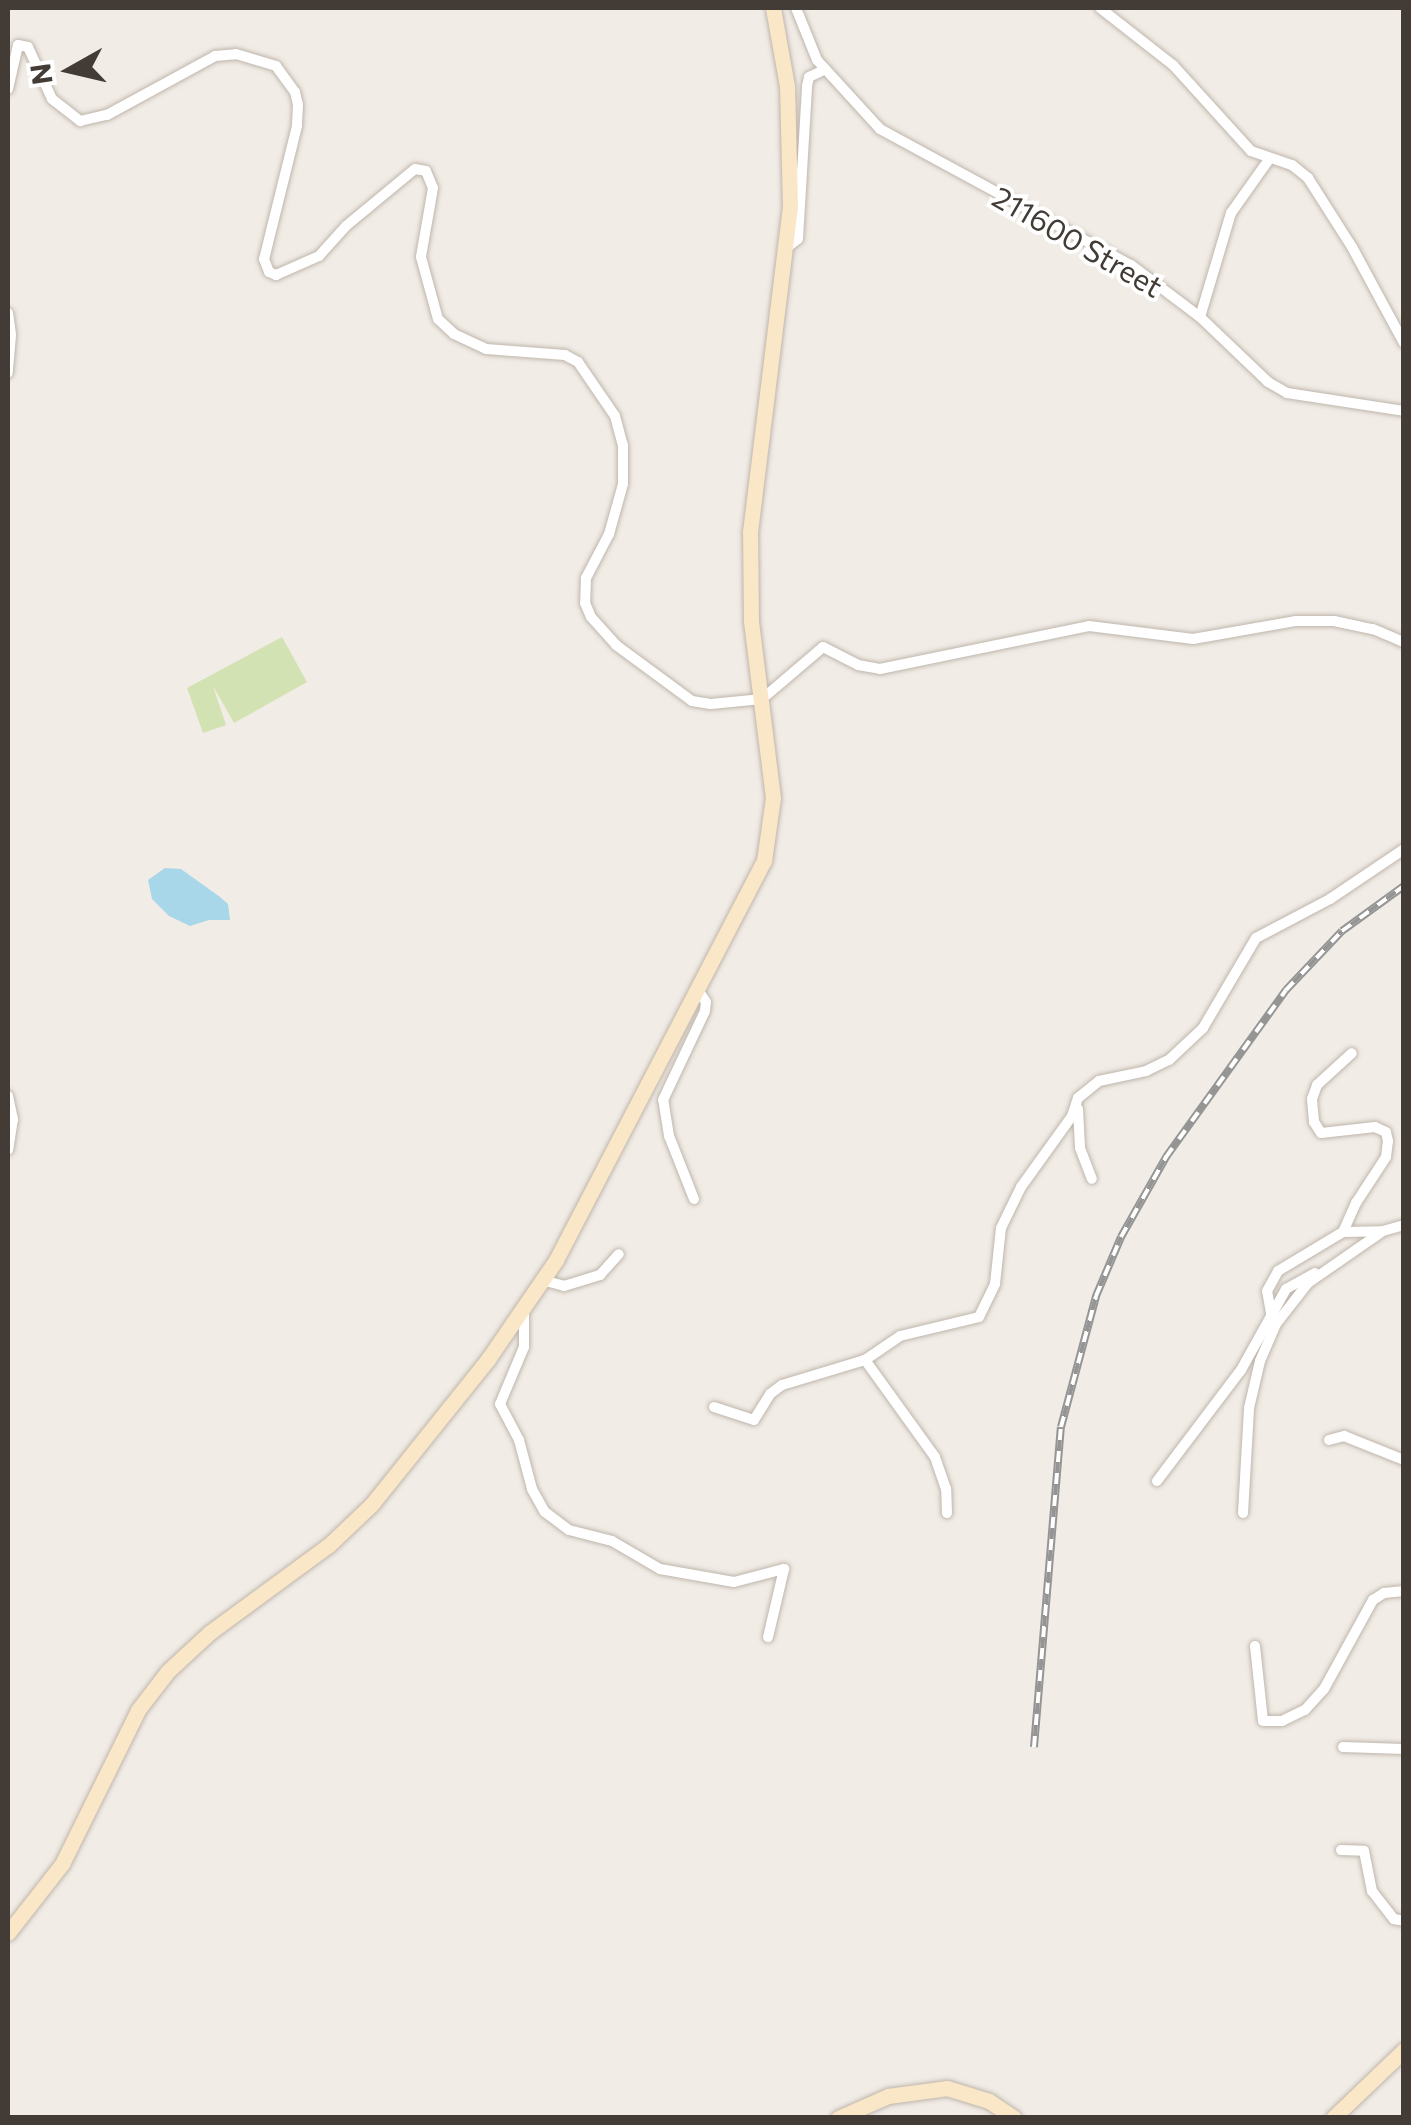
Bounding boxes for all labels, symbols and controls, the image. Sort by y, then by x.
north arrow [20,20,120,120]
text: N [22,61,59,87]
street label: 211600 Street [987,178,1169,304]

